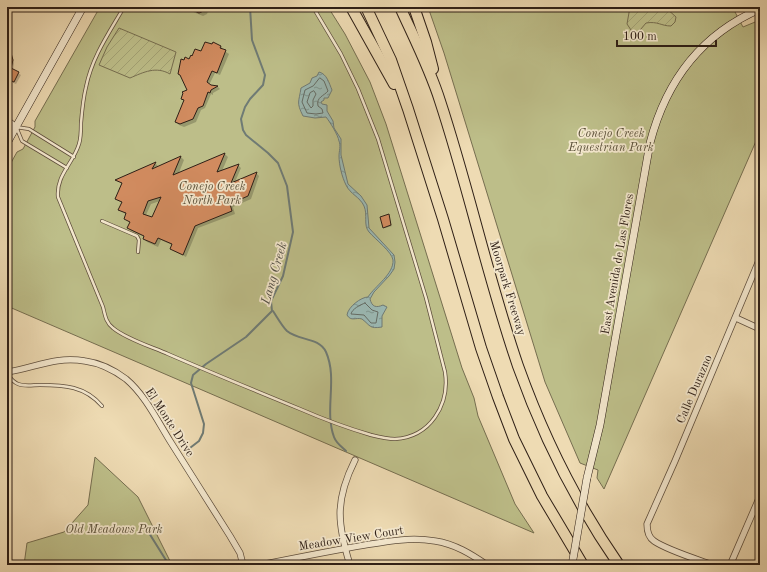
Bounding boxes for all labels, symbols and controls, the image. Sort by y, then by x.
scale bar [617,22,716,48]
text: 100 m [623,31,657,43]
park label: Conejo Creek Equestrian Park [567,128,654,154]
park label: Conejo Creek North Park [178,181,246,207]
street label: East Avenida de Las Flores [600,193,636,335]
street label: Moorpark Freeway [487,239,527,338]
water label: Lang Creek [259,241,290,307]
street label: Calle Durazno [675,353,715,426]
street label: El Monte Drive [143,386,196,459]
park label: Old Meadows Park [65,524,163,536]
street label: Meadow View Court [298,525,404,553]

